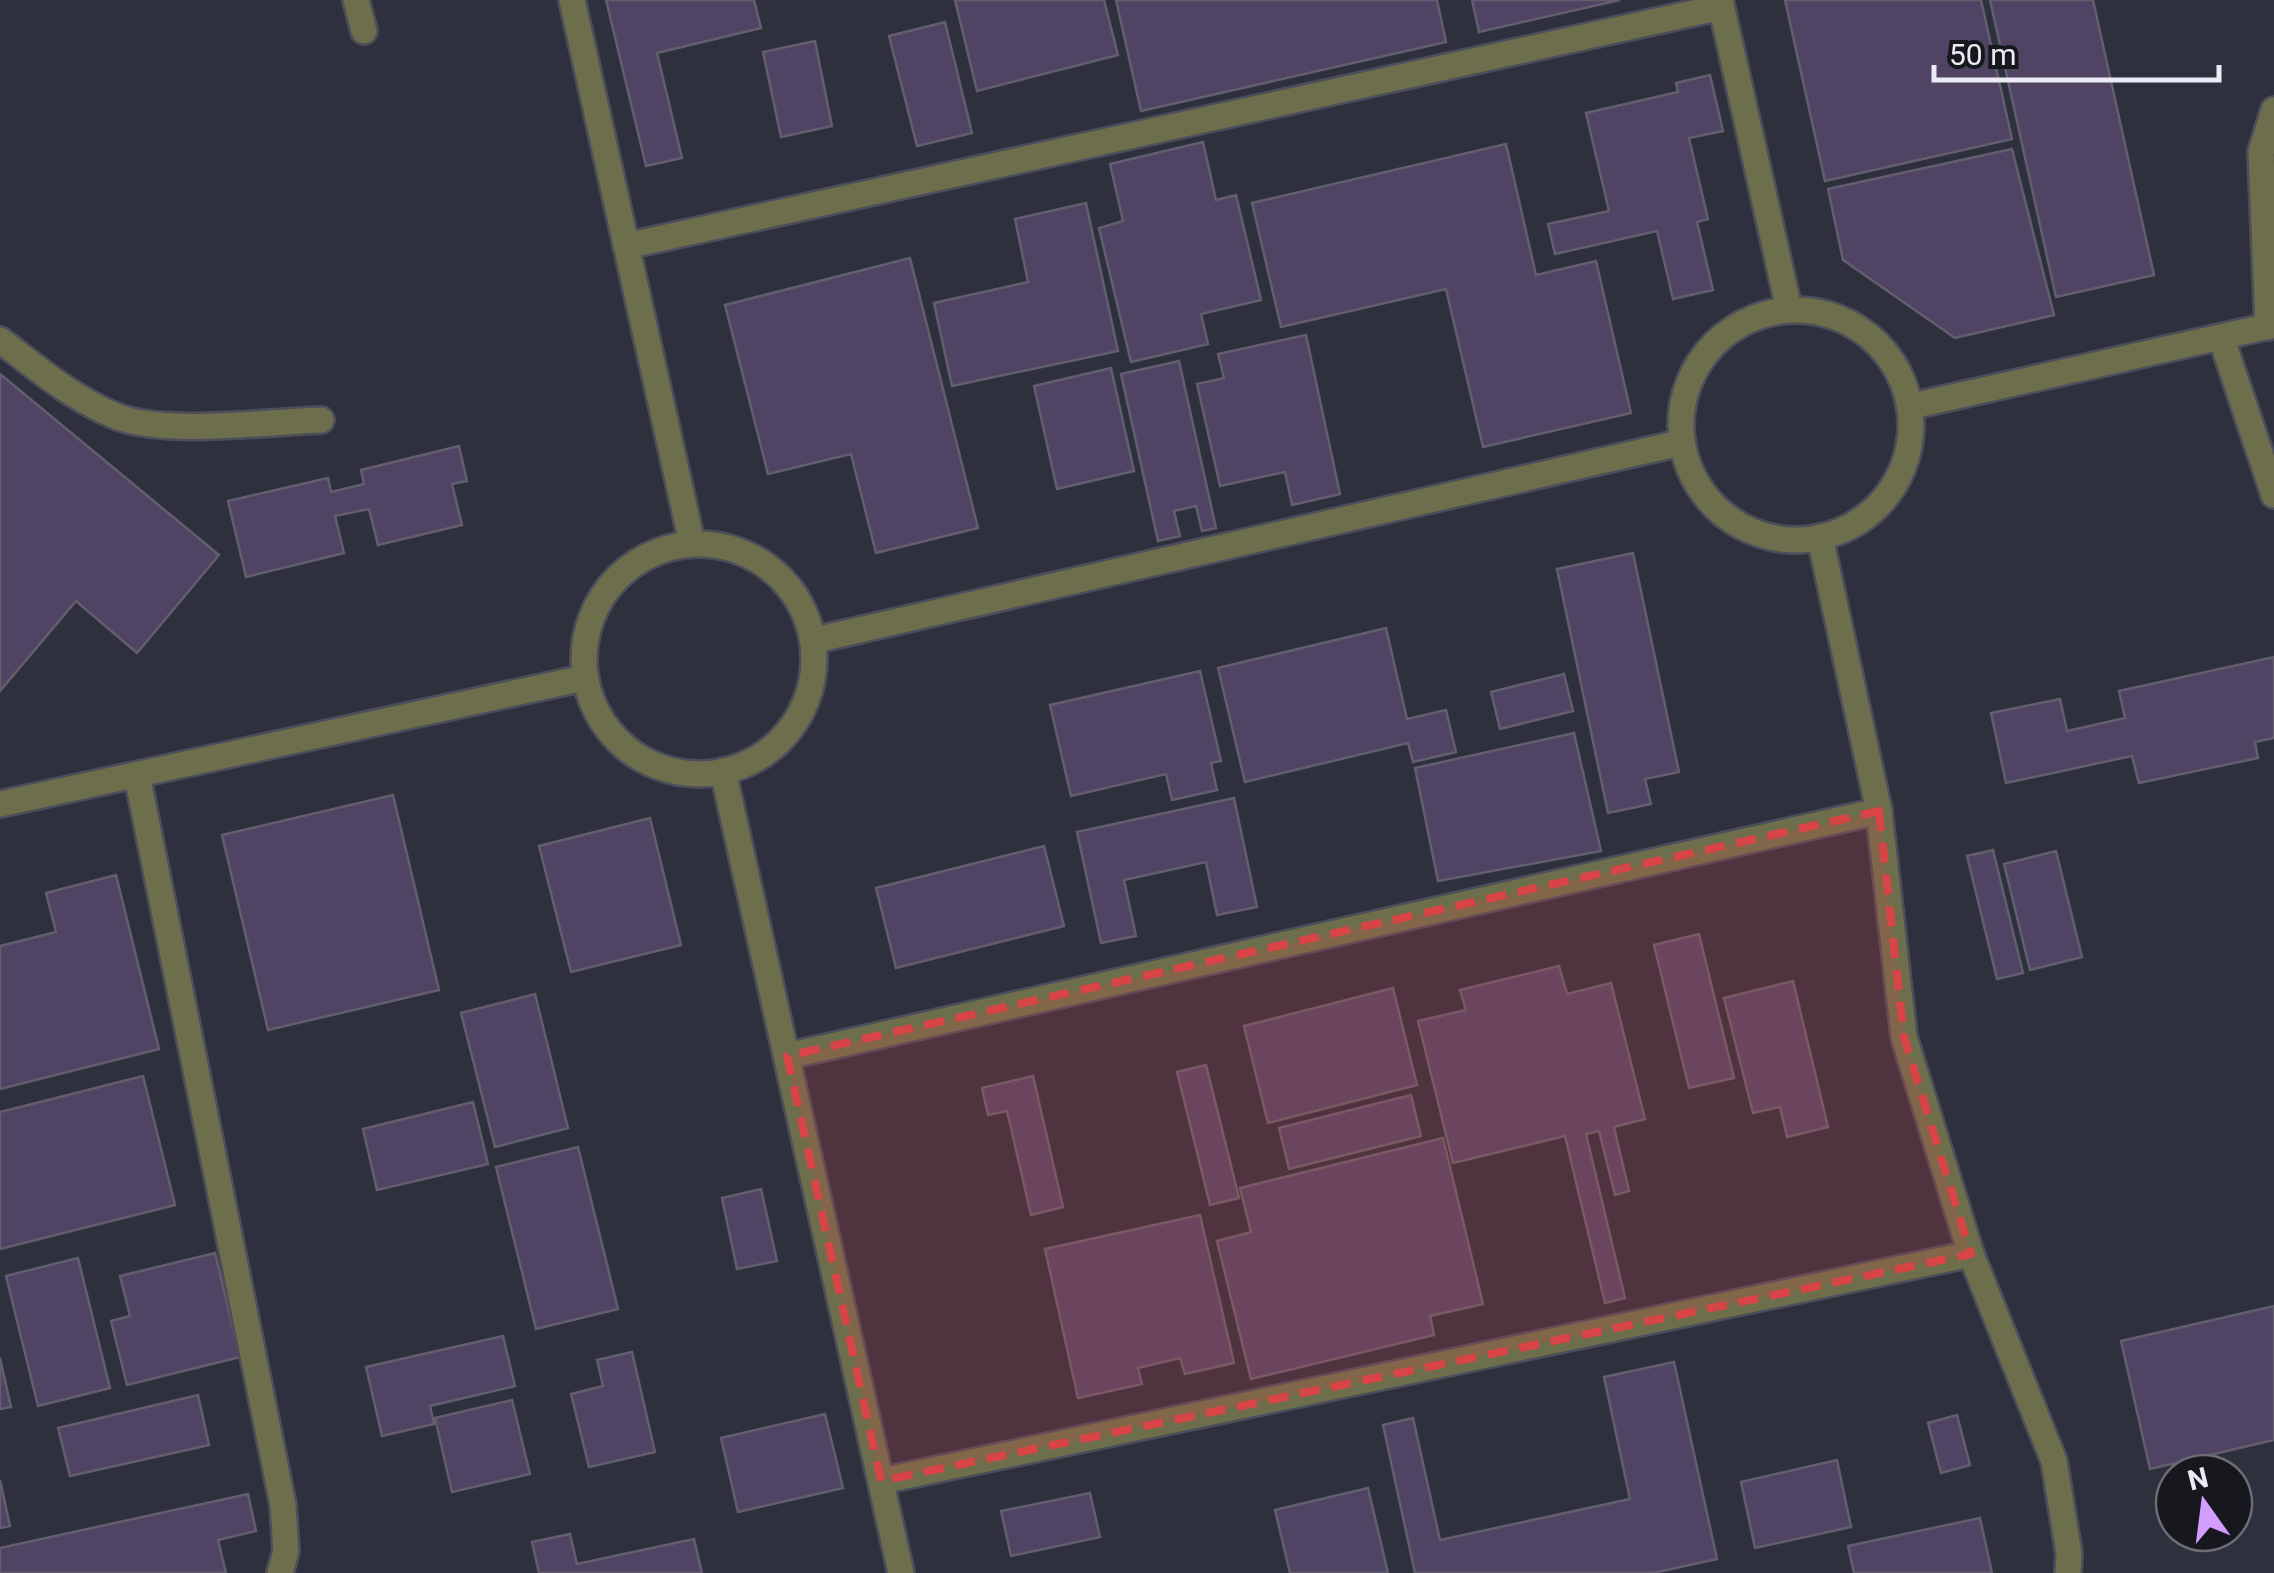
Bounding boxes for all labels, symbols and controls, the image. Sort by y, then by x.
scale bar [1934,20,2219,82]
text: 50 m [1949,37,2016,72]
north arrow [2154,1453,2254,1553]
text: N [2184,1461,2212,1498]

